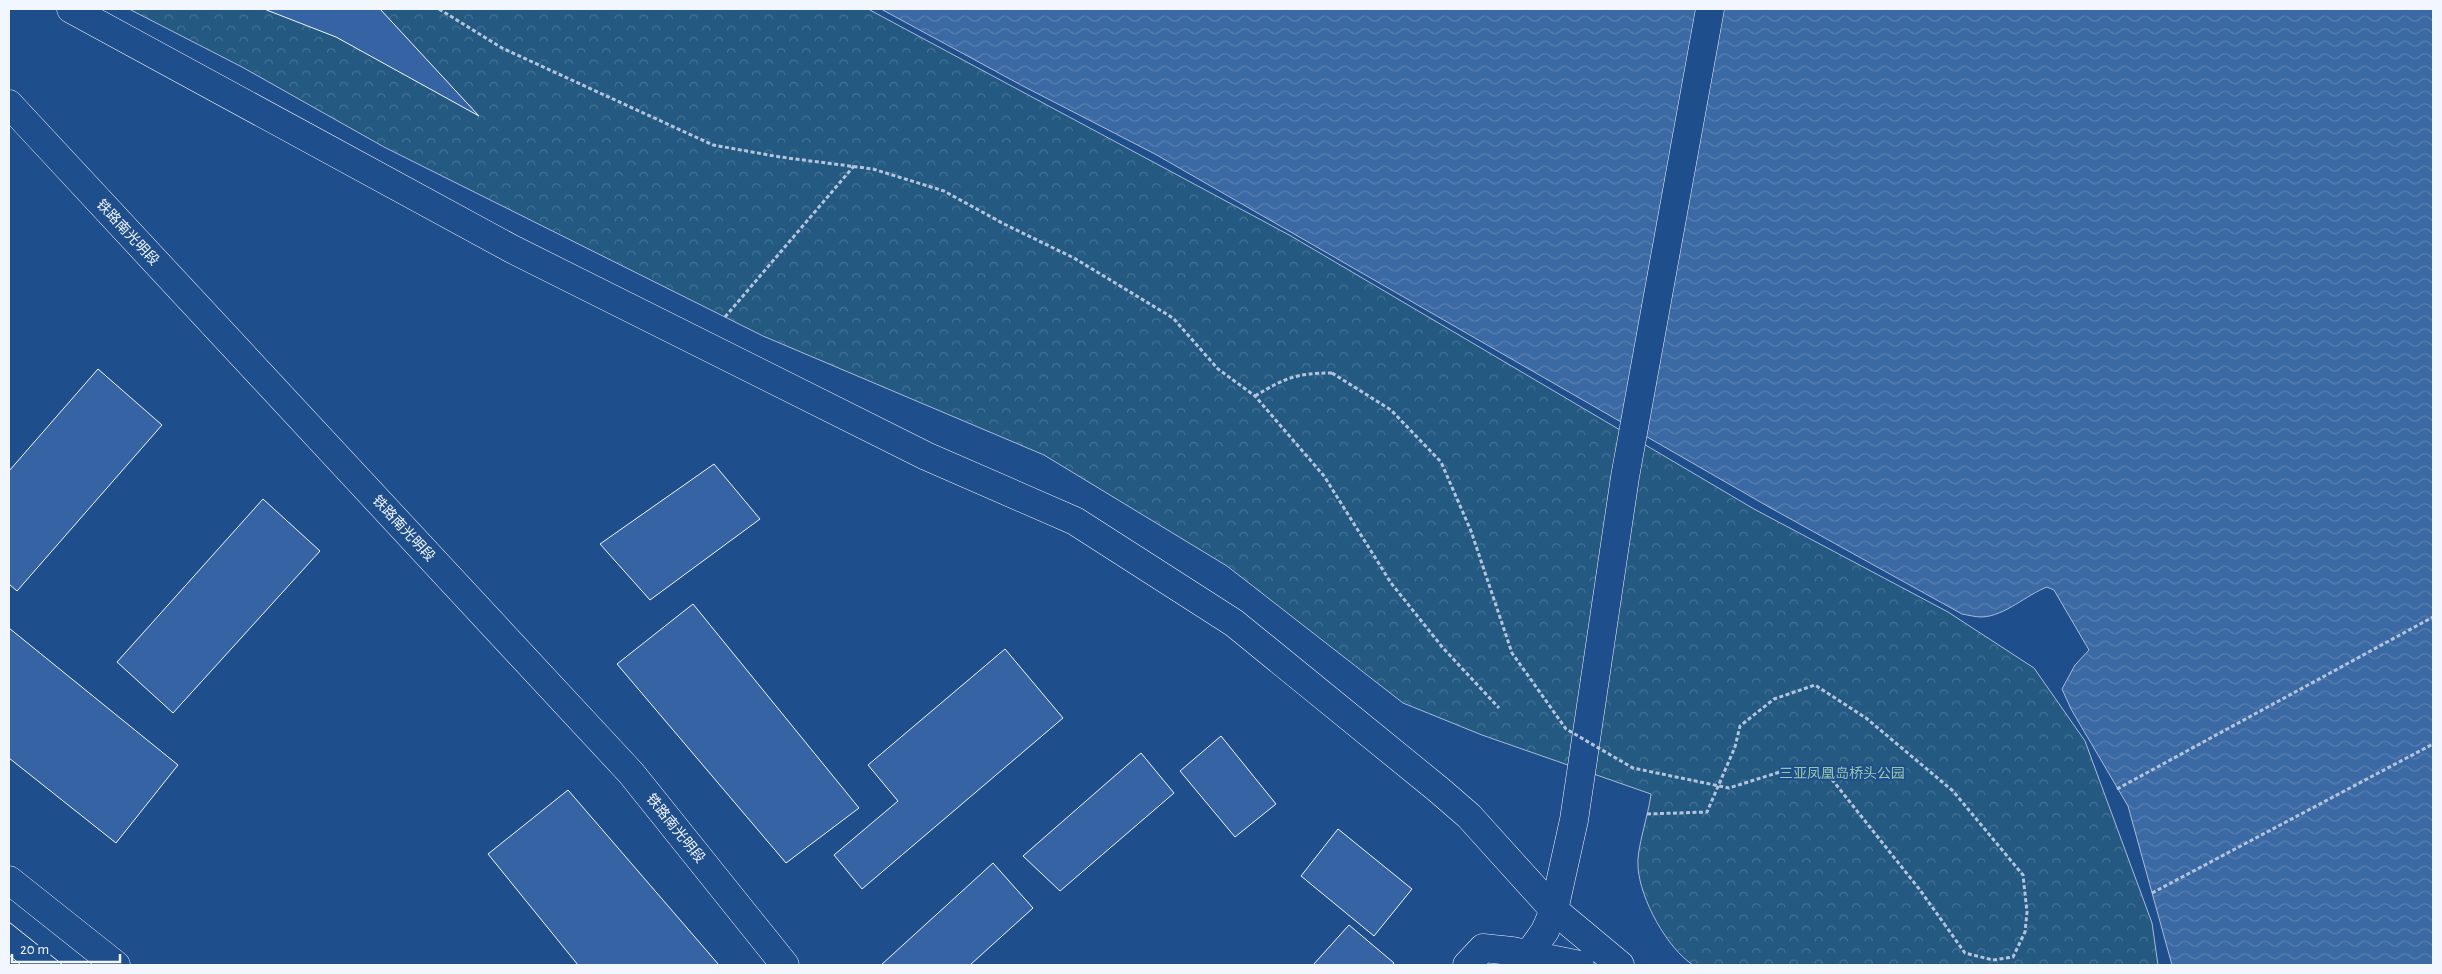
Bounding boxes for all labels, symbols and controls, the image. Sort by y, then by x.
street label: 铁路南光明段 [94,197,162,268]
street label: 铁路南光明段 [370,493,438,564]
park label: 三亚凤凰岛桥头公园 [1779,766,1905,781]
street label: 铁路南光明段 [643,791,708,866]
scale bar [12,932,120,964]
text: 20 m [20,942,49,957]

